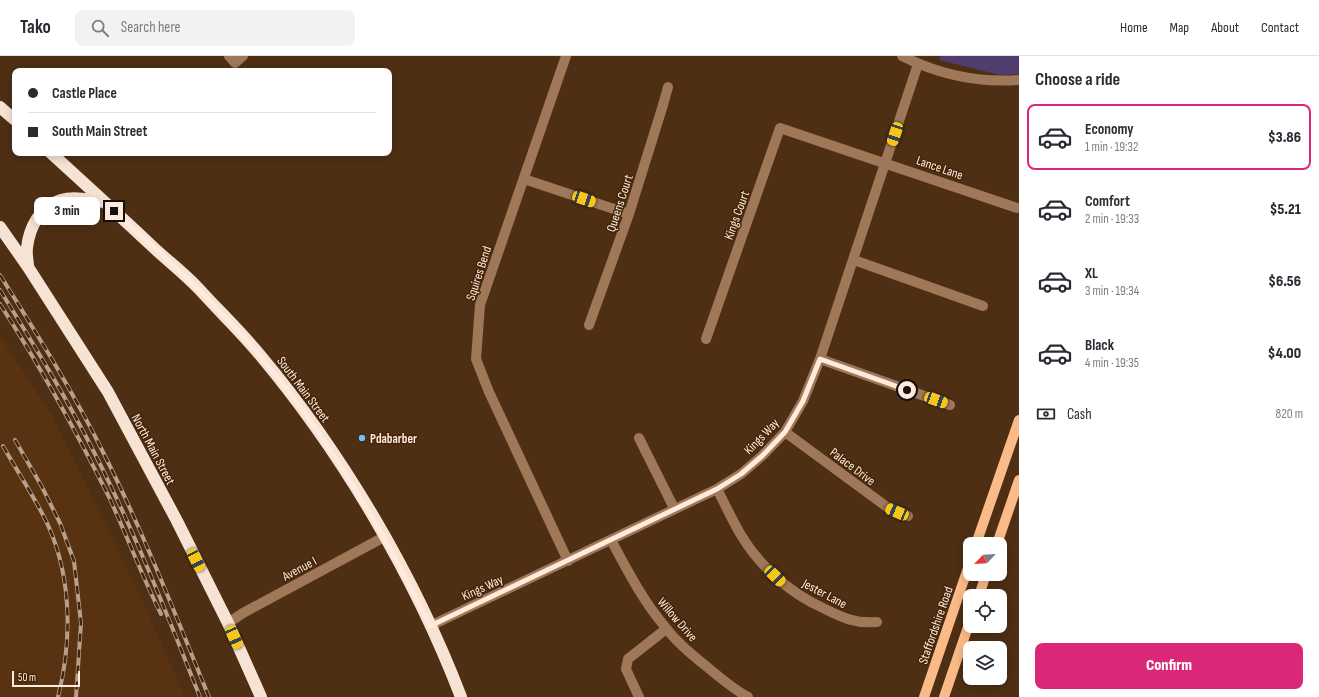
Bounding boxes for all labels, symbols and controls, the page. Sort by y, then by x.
search box [75,10,355,46]
text: Tako [20,16,51,39]
icon: search [89,17,111,39]
text: Search here [121,18,180,37]
text: Home [1120,19,1148,36]
text: Map [1170,19,1189,36]
text: About [1211,19,1239,36]
text: Contact [1261,19,1299,36]
text: Choose a ride [1035,69,1120,90]
text: Castle Place [52,84,117,103]
icon: car [1037,119,1073,155]
text: Economy [1085,120,1134,139]
car [886,121,904,147]
text: South Main Street [52,122,147,141]
text: $3.86 [1268,128,1301,147]
text: 1 min · 19:32 [1085,139,1138,155]
street label: Lance Lane [914,152,965,183]
street label: Queens Court [603,173,637,234]
car [571,189,597,209]
street label: Kings Court [721,189,753,242]
icon: car [1037,191,1073,227]
text: Comfort [1085,192,1130,211]
callout: 3 min [34,197,100,225]
text: $5.21 [1270,200,1301,219]
route end [105,202,123,220]
text: 3 min [54,203,80,219]
text: 2 min · 19:33 [1085,211,1139,227]
street label: Squires Bend [463,244,495,303]
icon: car [1037,263,1073,299]
text: XL [1085,264,1098,283]
text: $6.56 [1268,272,1301,291]
text: 3 min · 19:34 [1085,283,1139,299]
icon: car [1037,335,1073,371]
text: Black [1085,336,1114,355]
text: $4.00 [1268,344,1301,363]
street label: South Main Street [273,354,333,426]
text: 4 min · 19:35 [1085,355,1139,371]
route start [898,381,916,399]
car [923,390,949,410]
icon: cash [1035,403,1057,425]
text: Cash [1067,405,1092,424]
text: 820 m [1276,406,1303,422]
street label: North Main Street [128,411,178,488]
street label: Kings Way [741,415,783,458]
place label: Pdabarber [370,431,417,447]
marker: Pdabarber [357,433,367,443]
street label: Palace Drive [826,444,878,489]
car [884,502,910,522]
north arrow [963,537,1007,581]
map controls [963,537,1007,685]
car [185,547,207,573]
street label: Avenue I [279,553,319,585]
car [762,563,788,589]
street label: Kings Way [459,571,506,604]
street label: Jester Lane [799,575,850,612]
street label: Staffordshire Road [915,584,957,666]
button: locate [963,589,1007,633]
street label: Willow Drive [654,594,701,645]
car [224,624,244,650]
button: layers [963,641,1007,685]
button: Confirm [1035,643,1303,689]
scale bar [12,669,80,688]
text: 50 m [18,671,36,684]

